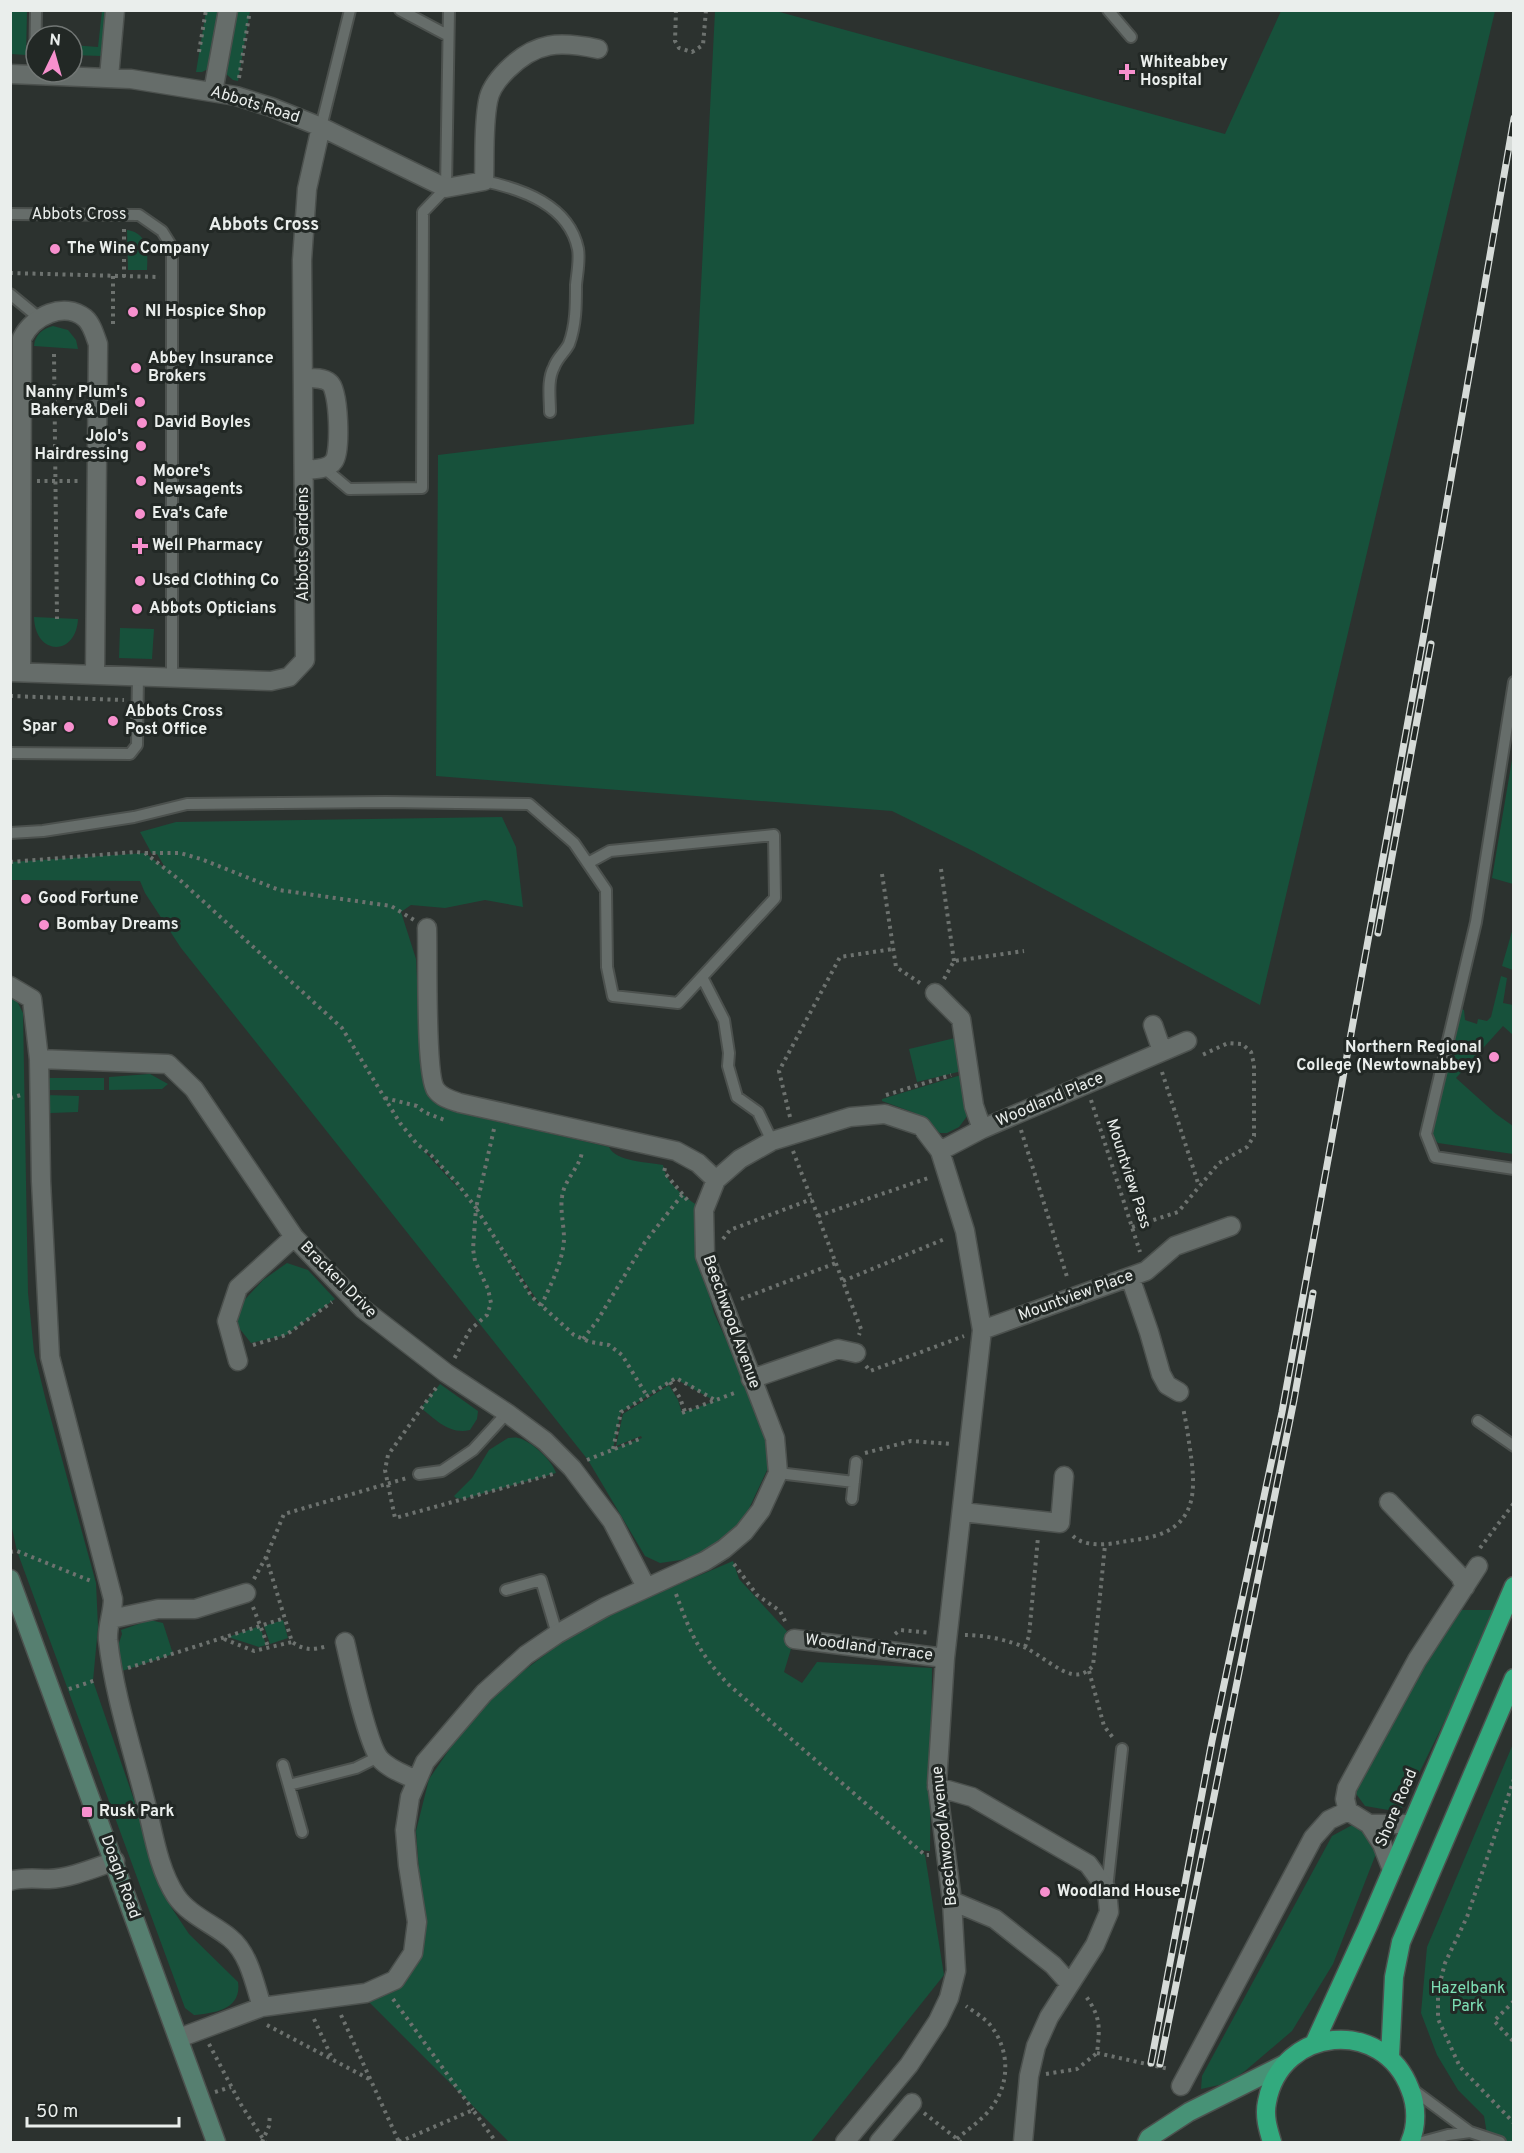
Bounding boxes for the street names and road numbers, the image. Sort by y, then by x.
street label: Abbots Road [208,82,302,128]
street label: Abbots Cross [32,205,127,225]
street label: Abbots Gardens [294,487,314,601]
street label: Woodland Place [993,1068,1107,1132]
street label: Mountview Pass [1101,1116,1155,1232]
street label: Bracken Drive [295,1237,381,1323]
street label: Beechwood Avenue [698,1253,764,1391]
street label: Mountview Place [1016,1266,1136,1326]
street label: Woodland Terrace [804,1630,934,1666]
street label: Beechwood Avenue [928,1765,962,1907]
street label: Shore Road [1372,1766,1422,1850]
street label: Doagh Road [96,1833,144,1921]

